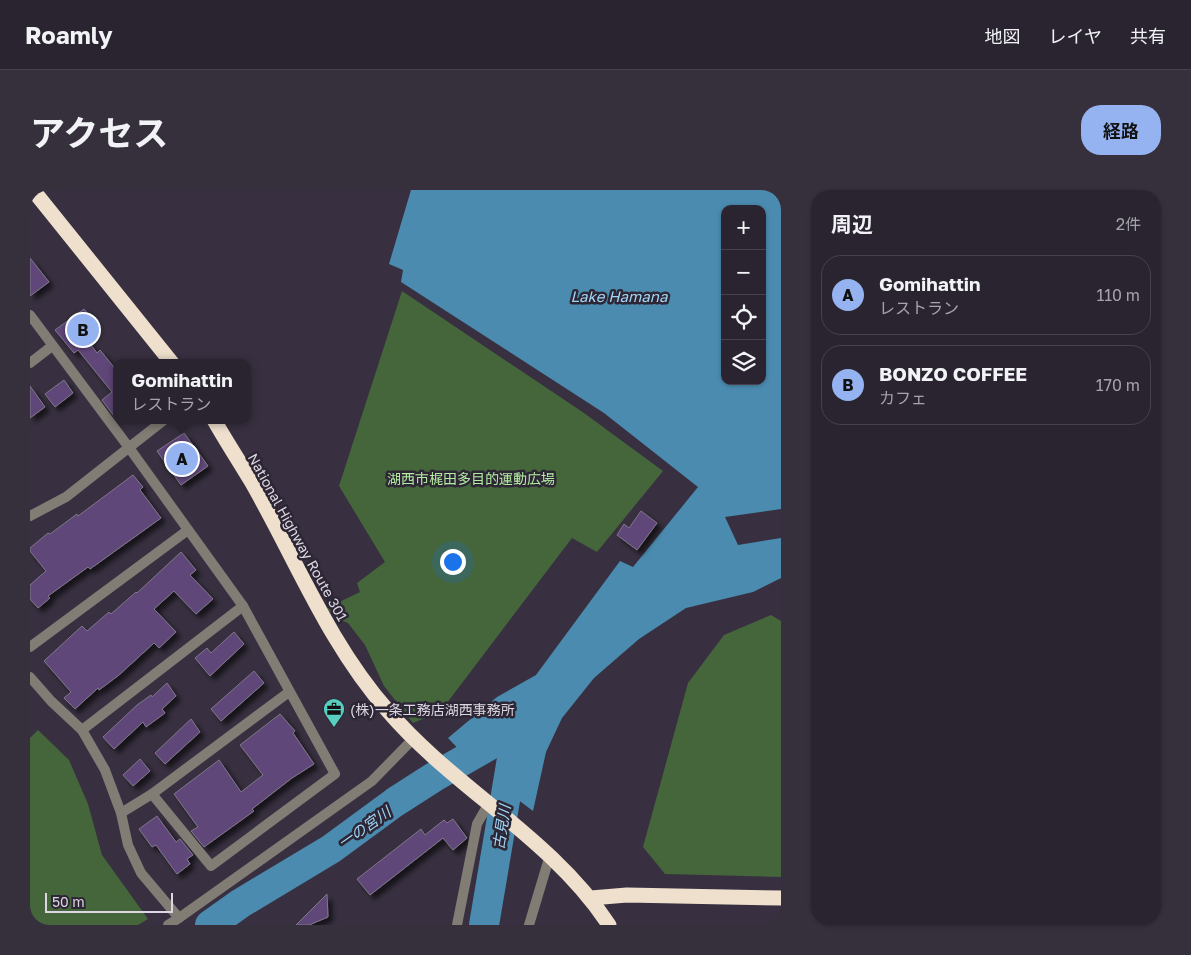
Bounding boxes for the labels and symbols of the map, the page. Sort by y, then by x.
water label: Lake Hamana [570,287,668,305]
pin: B [67,311,99,349]
pin: A [166,440,198,478]
street label: National Highway Route 301 [245,450,351,624]
park label: 湖西市梶田多目的運動広場 [387,470,555,487]
your location [440,549,466,575]
office icon: (株)一条工務店湖西事務所 [322,697,346,728]
place label: (株)一条工務店湖西事務所 [350,701,515,718]
water label: 一の宮川 [334,801,395,852]
water label: 古見川 [489,801,514,851]
scale bar [45,890,172,913]

